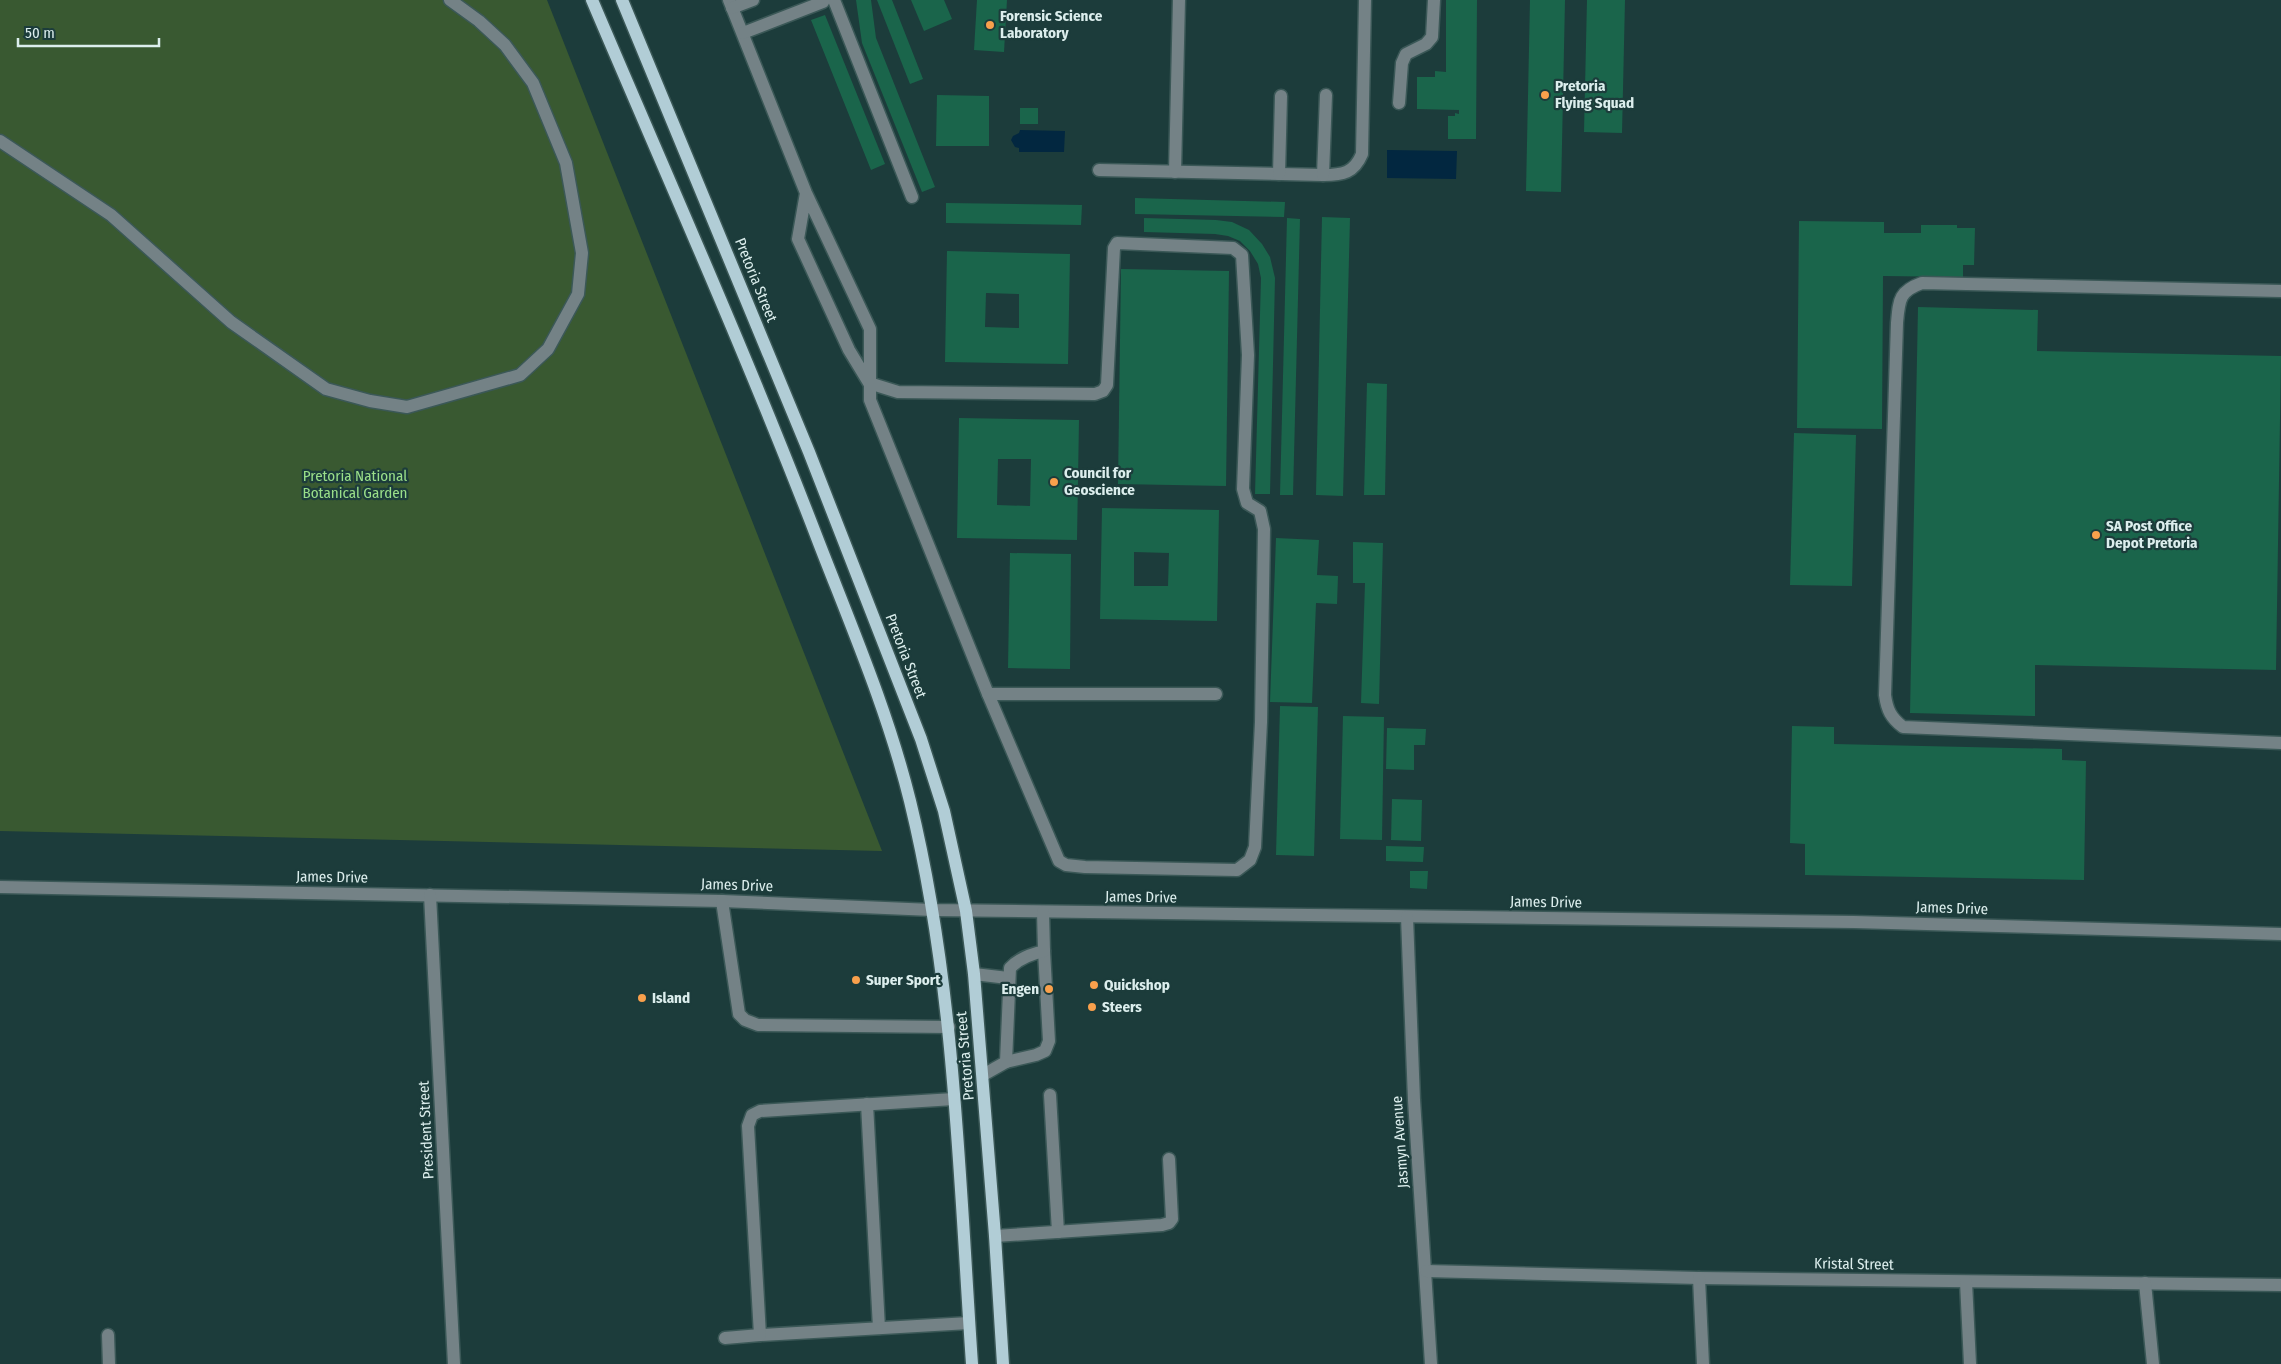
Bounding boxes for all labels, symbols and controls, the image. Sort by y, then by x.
place label: Forensic Science Laboratory [1000,7,1103,42]
scale bar [18,15,159,47]
marker: Forensic Science Laboratory [984,19,996,31]
text: 50 m [25,24,55,42]
place label: Pretoria Flying Squad [1555,77,1634,112]
marker: Pretoria Flying Squad [1539,89,1551,101]
street label: Pretoria Street [731,235,781,325]
place label: Council for Geoscience [1064,464,1135,499]
park label: Pretoria National Botanical Garden [302,467,408,502]
marker: Council for Geoscience [1048,476,1060,488]
place label: SA Post Office Depot Pretoria [2106,517,2198,552]
marker: SA Post Office Depot Pretoria [2090,529,2102,541]
street label: Pretoria Street [882,611,930,701]
street label: James Drive [296,867,368,887]
street label: James Drive [701,875,773,895]
street label: James Drive [1105,887,1177,907]
street label: James Drive [1510,892,1582,912]
street label: James Drive [1916,898,1988,918]
place label: Super Sport [866,971,941,989]
marker: Super Sport [850,974,862,986]
place label: Quickshop [1104,976,1170,994]
marker: Quickshop [1088,979,1100,991]
place label: Engen [1002,980,1039,998]
marker: Engen [1043,983,1055,995]
place label: Island [652,989,690,1007]
marker: Island [636,992,648,1004]
place label: Steers [1102,998,1142,1016]
marker: Steers [1086,1001,1098,1013]
street label: Pretoria Street [952,1011,978,1101]
street label: President Street [414,1080,438,1180]
street label: Jasmyn Avenue [1388,1095,1412,1189]
street label: Kristal Street [1814,1254,1894,1274]

